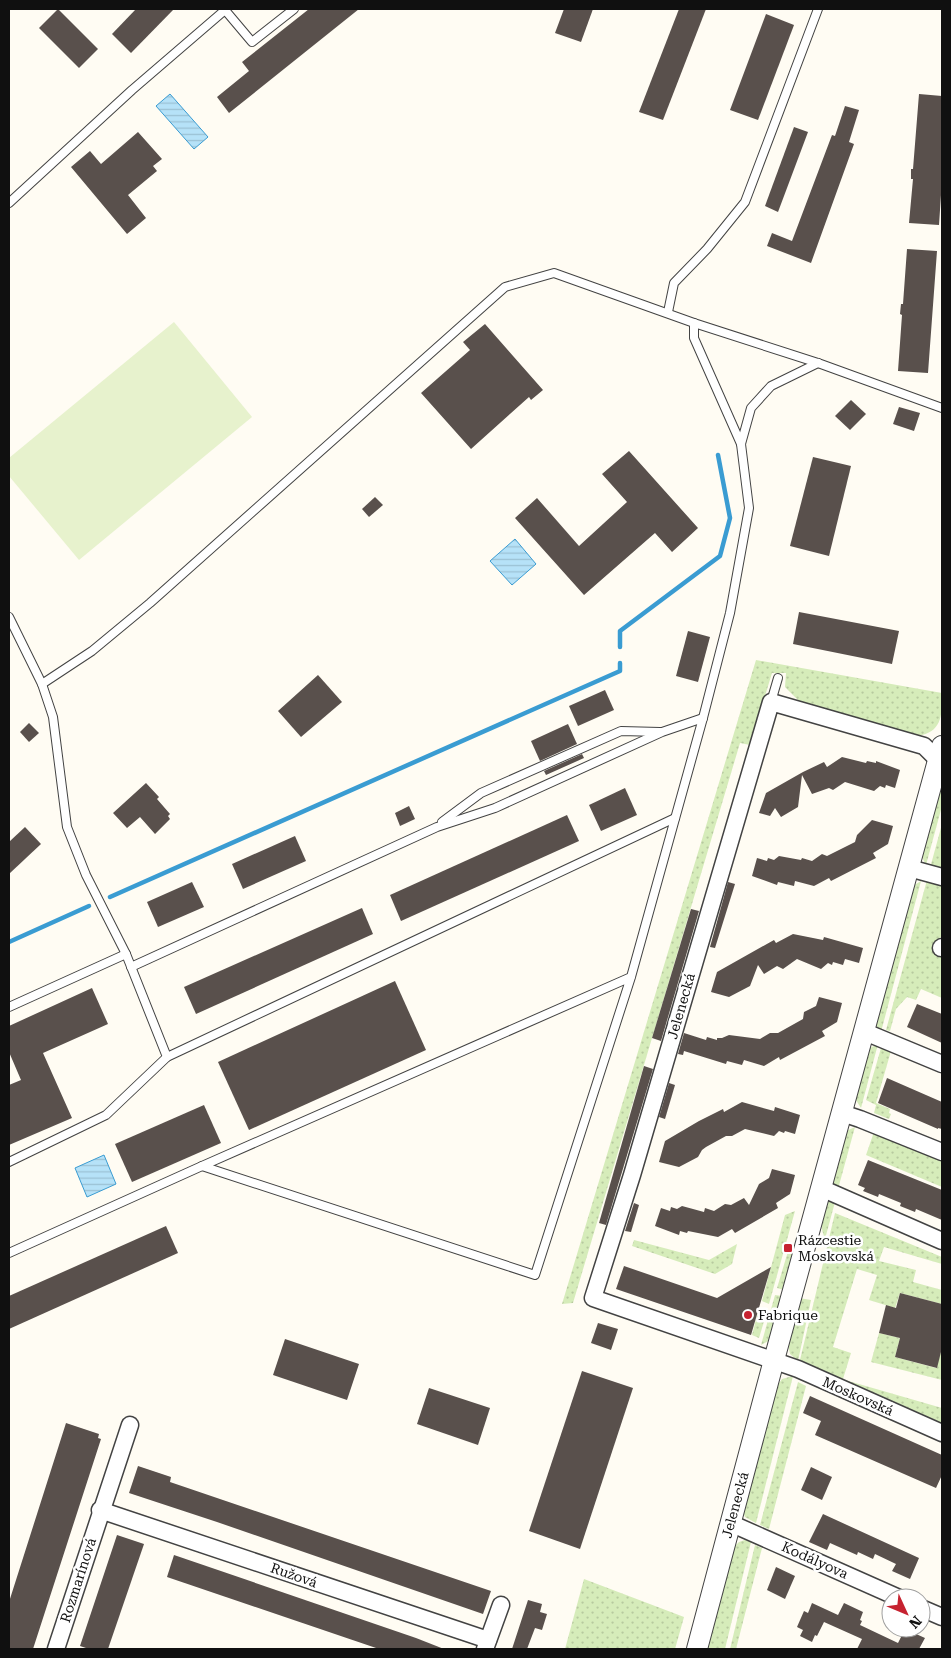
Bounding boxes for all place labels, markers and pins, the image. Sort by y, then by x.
place label: Rázcestie Moskovská [798,1232,874,1264]
marker: Rázcestie Moskovská [782,1242,794,1254]
place label: Fabrique [758,1307,818,1323]
marker: Fabrique [742,1309,754,1321]

